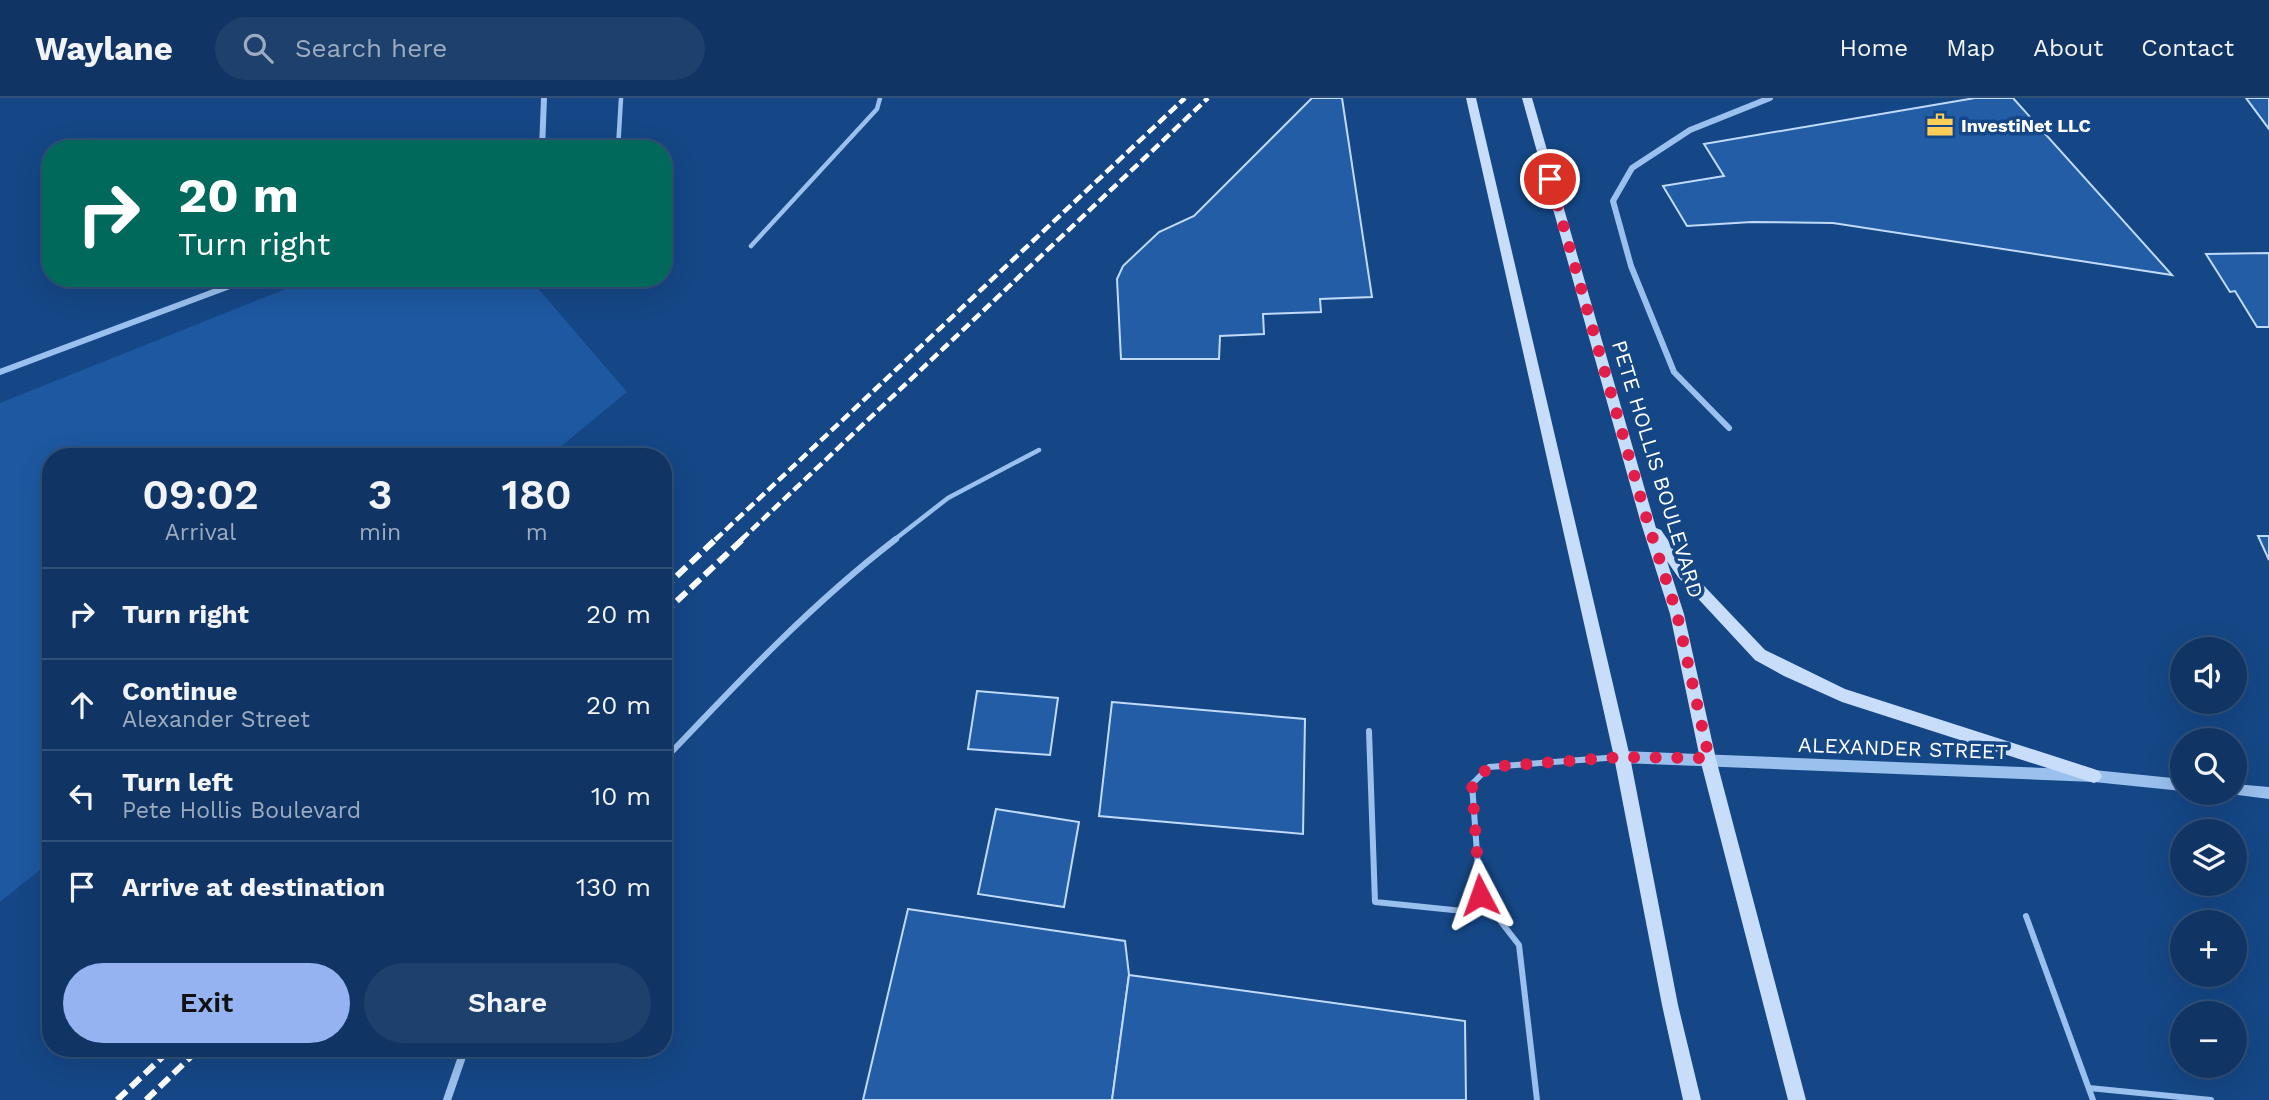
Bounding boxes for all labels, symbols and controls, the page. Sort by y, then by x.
search box [215,17,705,80]
text: Waylane [35,29,173,68]
icon: search [239,29,277,67]
text: Search here [295,33,447,63]
text: Home [1840,34,1908,62]
text: Map [1946,34,1995,62]
text: About [2033,34,2103,62]
text: Contact [2141,34,2234,62]
office icon: InvestiNet LLC [1925,110,1955,140]
place label: InvestiNet LLC [1961,115,2091,136]
pin [1520,149,1580,209]
icon: arrive [1531,160,1569,198]
text: 20 m [178,166,299,224]
icon: right [63,168,154,259]
text: Turn right [178,225,330,263]
street label: PETE HOLLIS BOULEVARD [1607,337,1709,601]
text: 09:02 [142,470,259,519]
text: 3 [368,470,393,519]
text: 180 [501,470,572,519]
text: Arrival [165,519,236,546]
text: min [359,519,401,546]
text: m [526,519,548,546]
icon: right [63,595,101,633]
text: Turn right [122,599,249,629]
text: 20 m [586,599,651,629]
map controls [2170,637,2247,1078]
button: sound [2170,637,2247,714]
text: Continue [122,676,238,706]
icon: ahead [63,686,101,724]
text: 20 m [586,690,651,720]
text: Alexander Street [122,706,310,733]
button: search [2170,728,2247,805]
street label: ALEXANDER STREET [1798,732,2009,764]
text: Turn left [122,767,233,797]
icon: left [63,777,101,815]
text: 10 m [591,781,651,811]
text: Pete Hollis Boulevard [122,797,361,824]
button: layers [2170,819,2247,896]
position arrow [1443,858,1517,932]
icon: arrive [63,868,101,906]
text: Arrive at destination [122,872,385,902]
text: 130 m [576,872,651,902]
button: + [2170,910,2247,987]
button: Exit [63,963,350,1043]
button: Share [364,963,651,1043]
button: − [2170,1001,2247,1078]

